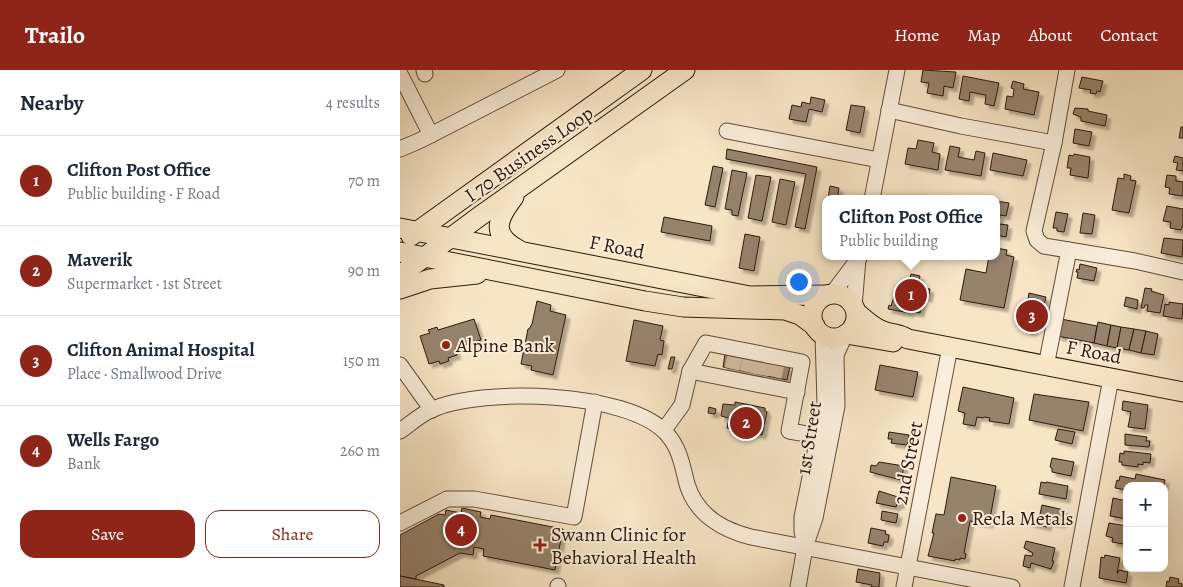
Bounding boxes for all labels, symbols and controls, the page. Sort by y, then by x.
text: Trailo [25,19,85,51]
text: Home [894,23,939,47]
text: Map [967,23,1000,47]
text: About [1028,23,1072,47]
text: Contact [1100,23,1158,47]
text: Nearby [20,89,83,117]
text: 4 results [326,92,380,114]
street label: I 70 Business Loop [459,100,599,208]
text: Clifton Post Office [67,157,211,183]
text: 1 [33,170,39,192]
text: 70 m [348,170,380,192]
text: Public building · F Road [67,183,220,205]
popup [822,195,1000,260]
text: Clifton Post Office [839,204,983,230]
street label: F Road [587,228,647,266]
text: Public building [839,230,938,252]
text: Maverik [67,247,132,273]
text: 2 [32,260,40,282]
text: 90 m [348,260,380,282]
your location [786,269,812,295]
text: Supermarket · 1st Street [67,273,222,295]
pin: 1 [895,276,927,314]
pin: 3 [1016,297,1048,335]
place label: Alpine Bank [455,332,554,359]
street label: F Road [1064,333,1124,371]
text: Clifton Animal Hospital [67,337,255,363]
marker: Alpine Bank [440,339,452,351]
text: 3 [33,350,39,372]
text: 150 m [343,350,380,372]
text: Place · Smallwood Drive [67,363,222,385]
street label: 1st Street [790,399,828,477]
pin: 2 [730,404,762,442]
street label: 2nd Street [887,419,929,507]
text: Wells Fargo [67,427,159,453]
text: 4 [32,440,40,462]
text: 260 m [340,440,380,462]
text: Bank [67,453,101,475]
map controls [1123,482,1168,572]
button: + [1123,482,1168,527]
place label: Recla Metals [972,505,1074,532]
button: Save [20,510,195,558]
button: Share [205,510,380,558]
pin: 4 [445,511,477,549]
marker: Recla Metals [956,512,968,524]
place label: Swann Clinic for Behavioral Health [551,521,697,571]
button: − [1123,527,1168,572]
marker: Swann Clinic for Behavioral Health [533,538,547,552]

